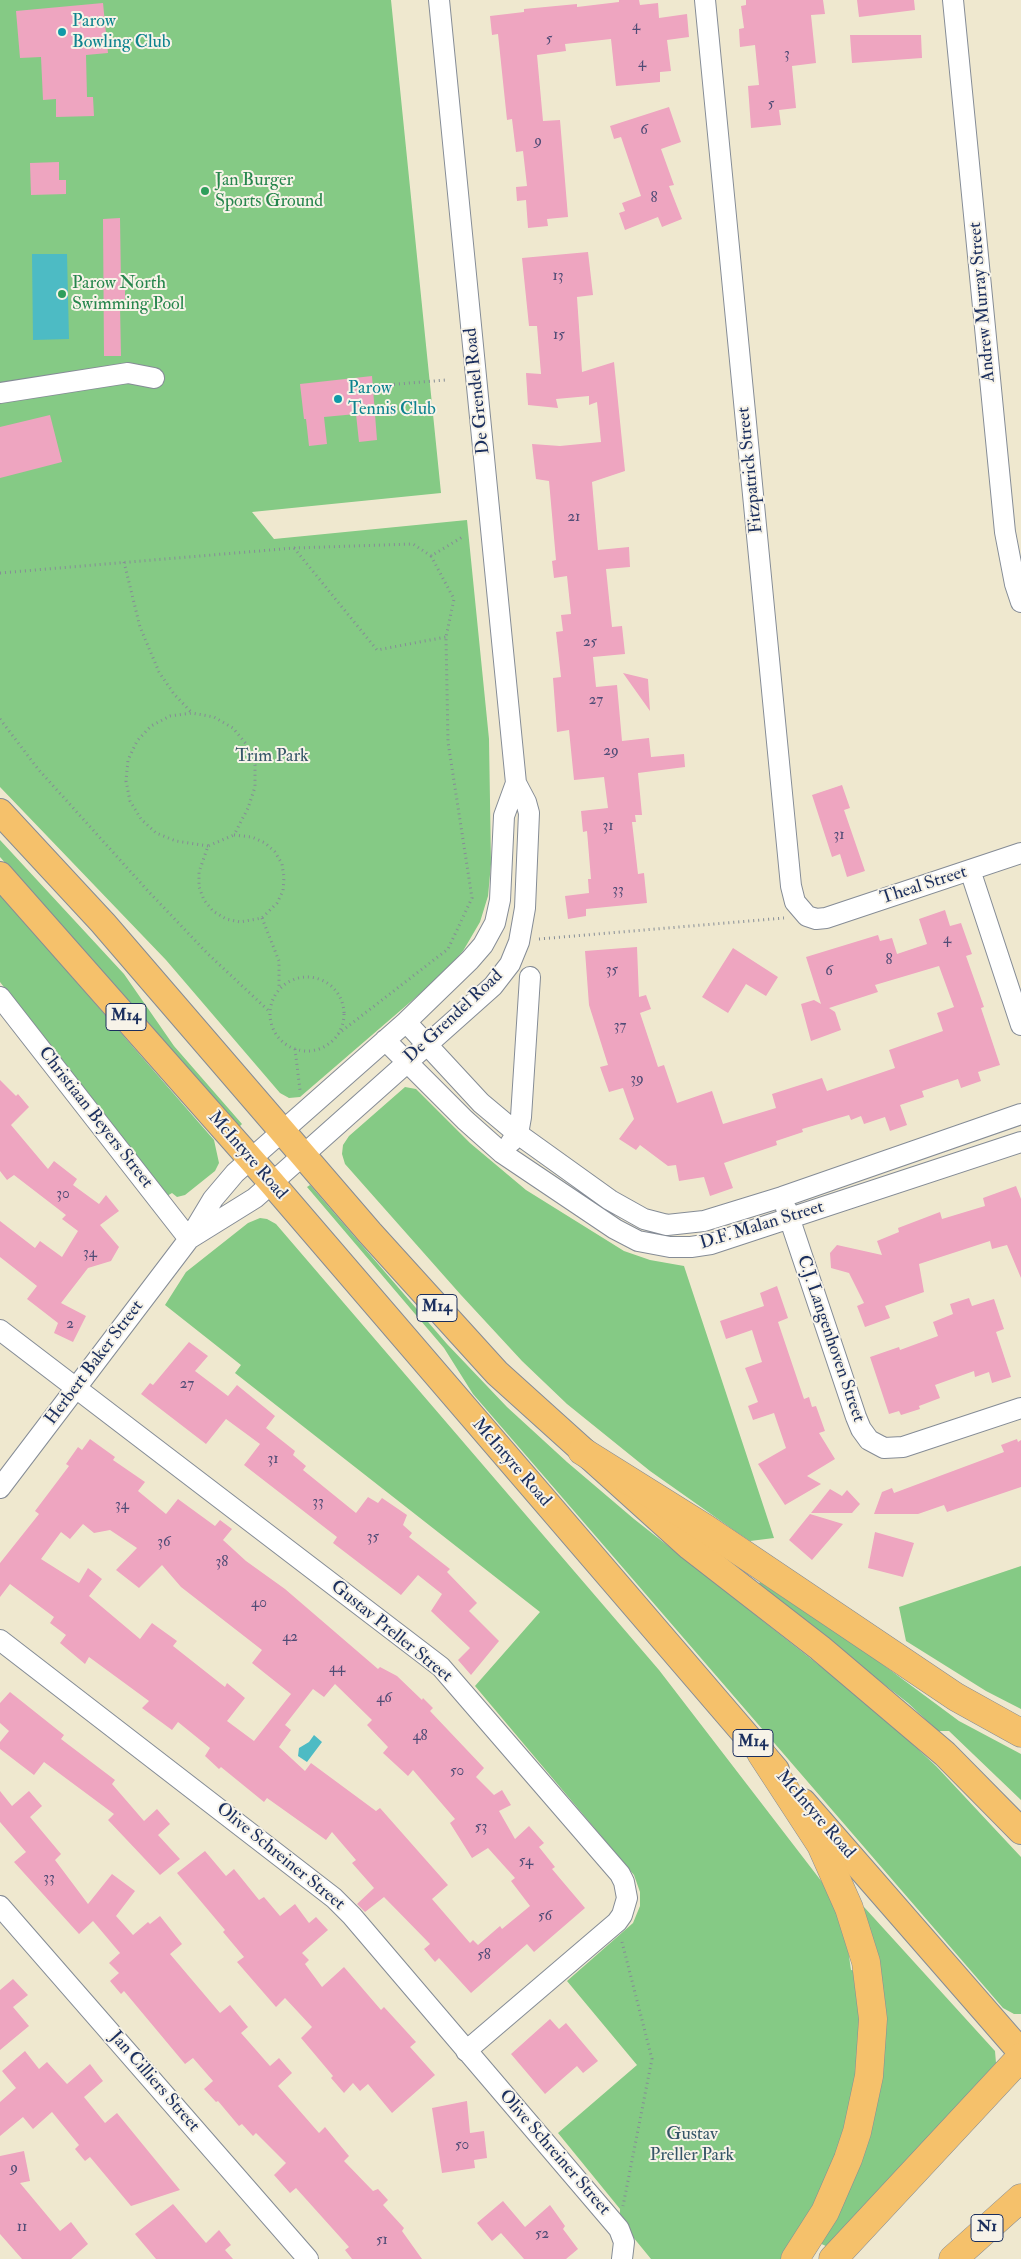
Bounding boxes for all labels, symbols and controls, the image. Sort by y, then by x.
place label: Parow Bowling Club [72,11,171,54]
house number: 4 [632,18,640,36]
marker: Parow Bowling Club [56,26,68,38]
house number: 5 [546,31,552,49]
house number: 3 [784,46,790,64]
house number: 4 [638,55,646,73]
house number: 5 [768,96,774,114]
house number: 6 [640,122,648,140]
house number: 9 [534,133,542,151]
place label: Jan Burger Sports Ground [215,170,323,212]
marker: Jan Burger Sports Ground [199,185,211,197]
house number: 8 [650,190,658,208]
street label: Andrew Murray Street [965,221,1001,383]
house number: 13 [552,268,564,286]
place label: Parow North Swimming Pool [72,273,184,316]
marker: Parow North Swimming Pool [56,288,68,300]
street label: De Grendel Road [461,327,495,455]
house number: 15 [553,327,565,345]
place label: Parow Tennis Club [348,378,436,420]
marker: Parow Tennis Club [332,393,344,405]
street label: Fitzpatrick Street [734,406,768,534]
house number: 21 [568,509,580,527]
house number: 25 [583,634,597,652]
house number: 27 [589,692,603,710]
house number: 29 [603,743,619,761]
park label: Trim Park [235,746,309,768]
house number: 31 [602,818,614,836]
house number: 31 [833,827,845,845]
street label: Theal Street [878,862,970,910]
house number: 33 [612,882,624,900]
house number: 4 [943,931,951,949]
house number: 8 [885,952,893,970]
house number: 35 [606,962,618,980]
house number: 6 [825,963,833,981]
street label: De Grendel Road [400,966,508,1068]
road number: M14 [106,1004,146,1030]
house number: 37 [614,1018,626,1036]
street label: Christiaan Beyers Street [33,1043,157,1193]
house number: 39 [630,1071,644,1089]
street label: McIntyre Road [203,1107,291,1205]
house number: 30 [56,1186,70,1204]
street label: D.F. Malan Street [698,1197,826,1255]
house number: 34 [83,1245,97,1263]
street label: C.J. Langenhoven Street [791,1253,869,1425]
road number: M14 [417,1295,457,1322]
street label: Herbert Baker Street [41,1296,149,1430]
house number: 2 [66,1316,74,1334]
house number: 27 [180,1376,194,1394]
street label: McIntyre Road [467,1414,555,1512]
house number: 31 [267,1451,279,1469]
house number: 33 [312,1494,324,1512]
house number: 34 [115,1497,129,1515]
house number: 35 [367,1529,379,1547]
house number: 36 [157,1534,171,1552]
house number: 38 [216,1554,228,1572]
street label: Gustav Preller Street [326,1576,456,1688]
house number: 40 [251,1595,267,1613]
house number: 42 [282,1629,298,1647]
house number: 44 [329,1660,345,1678]
house number: 46 [376,1690,392,1708]
house number: 48 [412,1728,428,1746]
road number: M14 [733,1730,773,1756]
house number: 50 [450,1763,464,1781]
street label: McIntyre Road [771,1766,859,1864]
street label: Olive Schreiner Street [211,1799,349,1915]
house number: 53 [475,1819,487,1837]
house number: 54 [519,1853,533,1871]
house number: 33 [43,1870,55,1888]
house number: 56 [538,1908,552,1926]
house number: 58 [477,1947,491,1965]
street label: Jan Cilliers Street [104,2027,204,2137]
street label: Olive Schreiner Street [494,2086,614,2220]
park label: Gustav Preller Park [650,2124,734,2166]
house number: 50 [455,2137,469,2155]
house number: 9 [10,2160,18,2178]
road number: N1 [971,2214,1003,2242]
house number: 11 [17,2219,27,2237]
house number: 52 [535,2226,549,2244]
house number: 51 [376,2232,388,2250]

